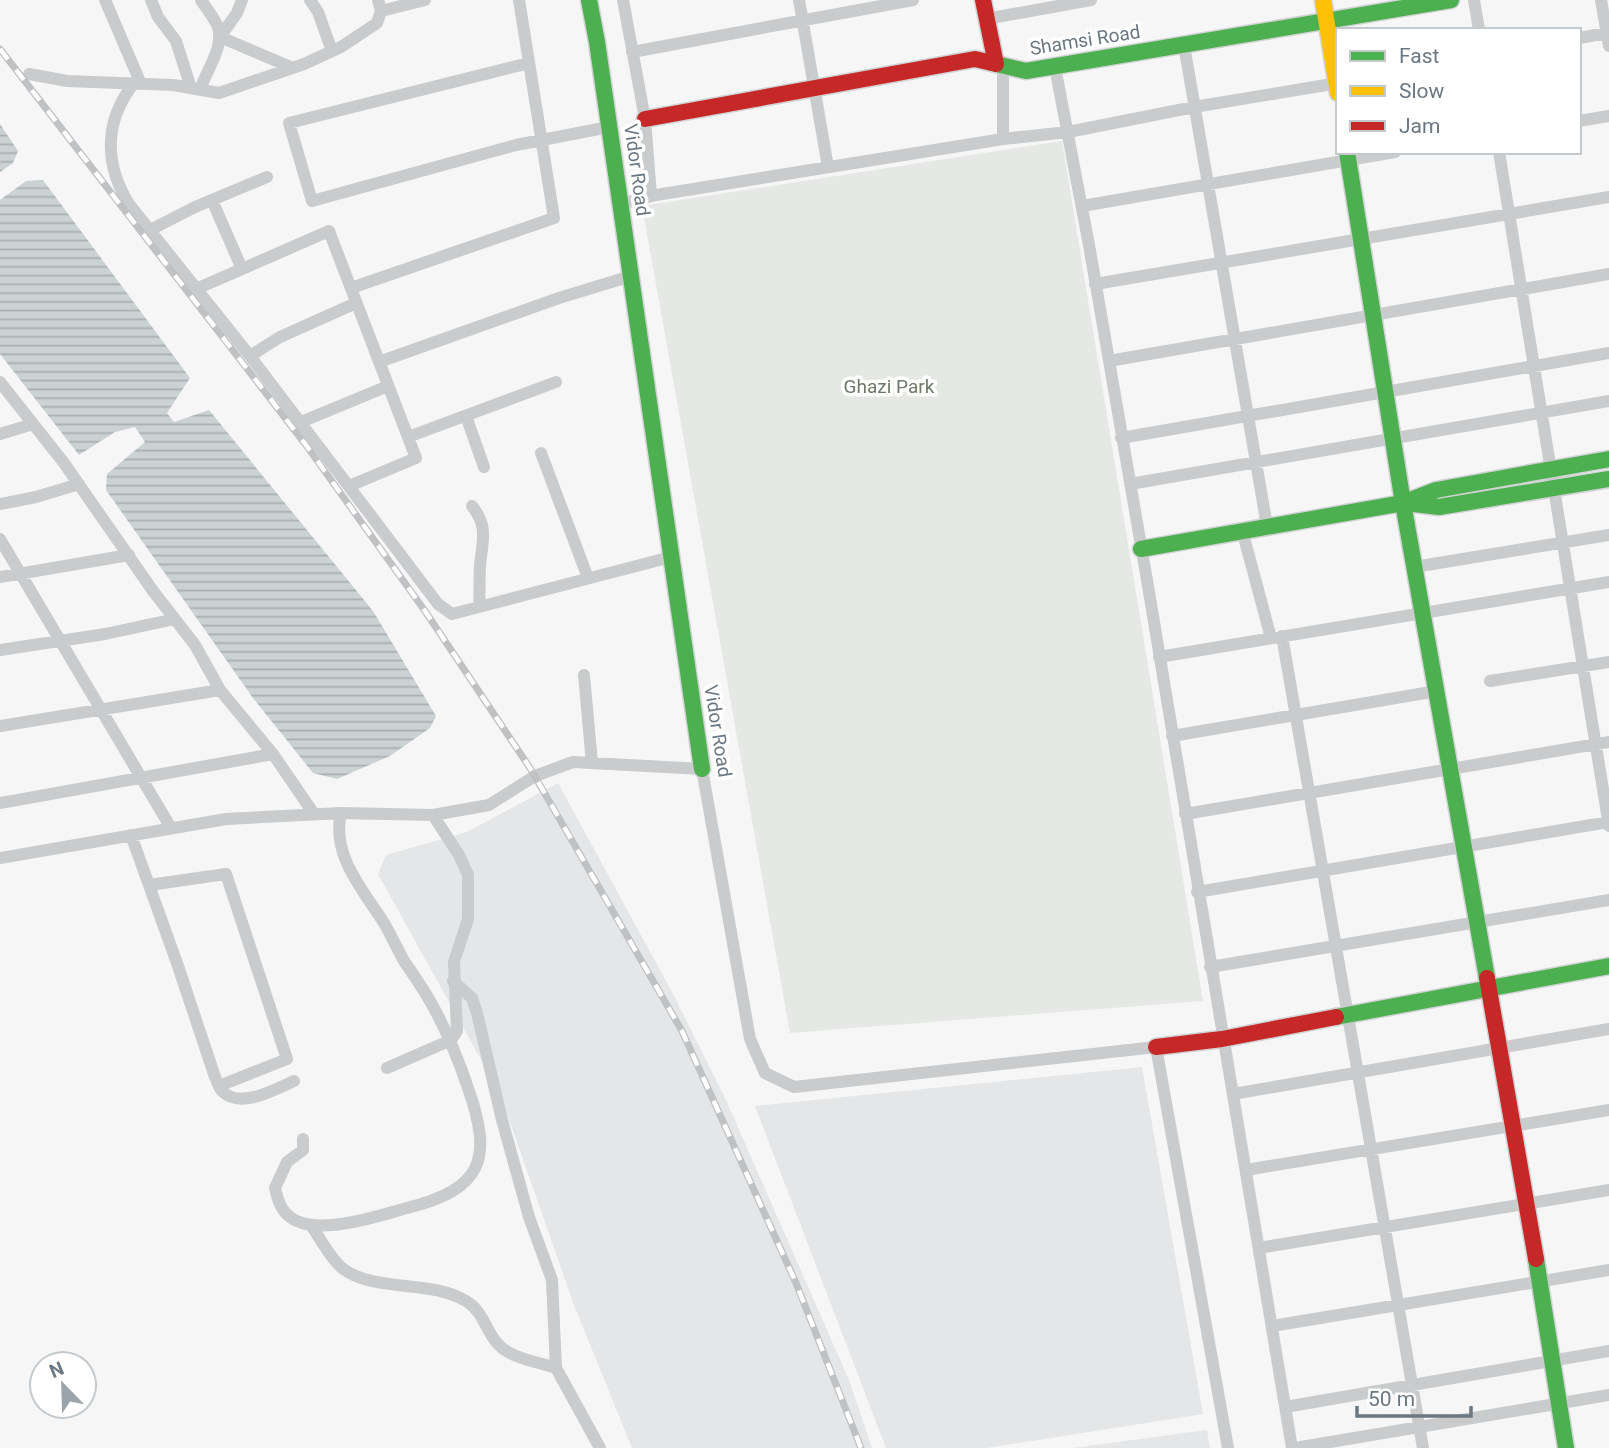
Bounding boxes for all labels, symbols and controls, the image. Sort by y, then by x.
street label: Shamsi Road [1028,20,1142,60]
legend [1336,28,1581,154]
text: Fast [1399,44,1440,68]
text: Slow [1399,79,1445,103]
text: Jam [1399,114,1440,138]
street label: Vidor Road [619,122,655,218]
park label: Ghazi Park [844,375,935,398]
street label: Vidor Road [699,683,737,779]
north arrow [28,1350,98,1420]
text: N [46,1357,67,1383]
scale bar [1357,1374,1471,1418]
text: 50 m [1368,1387,1415,1411]

